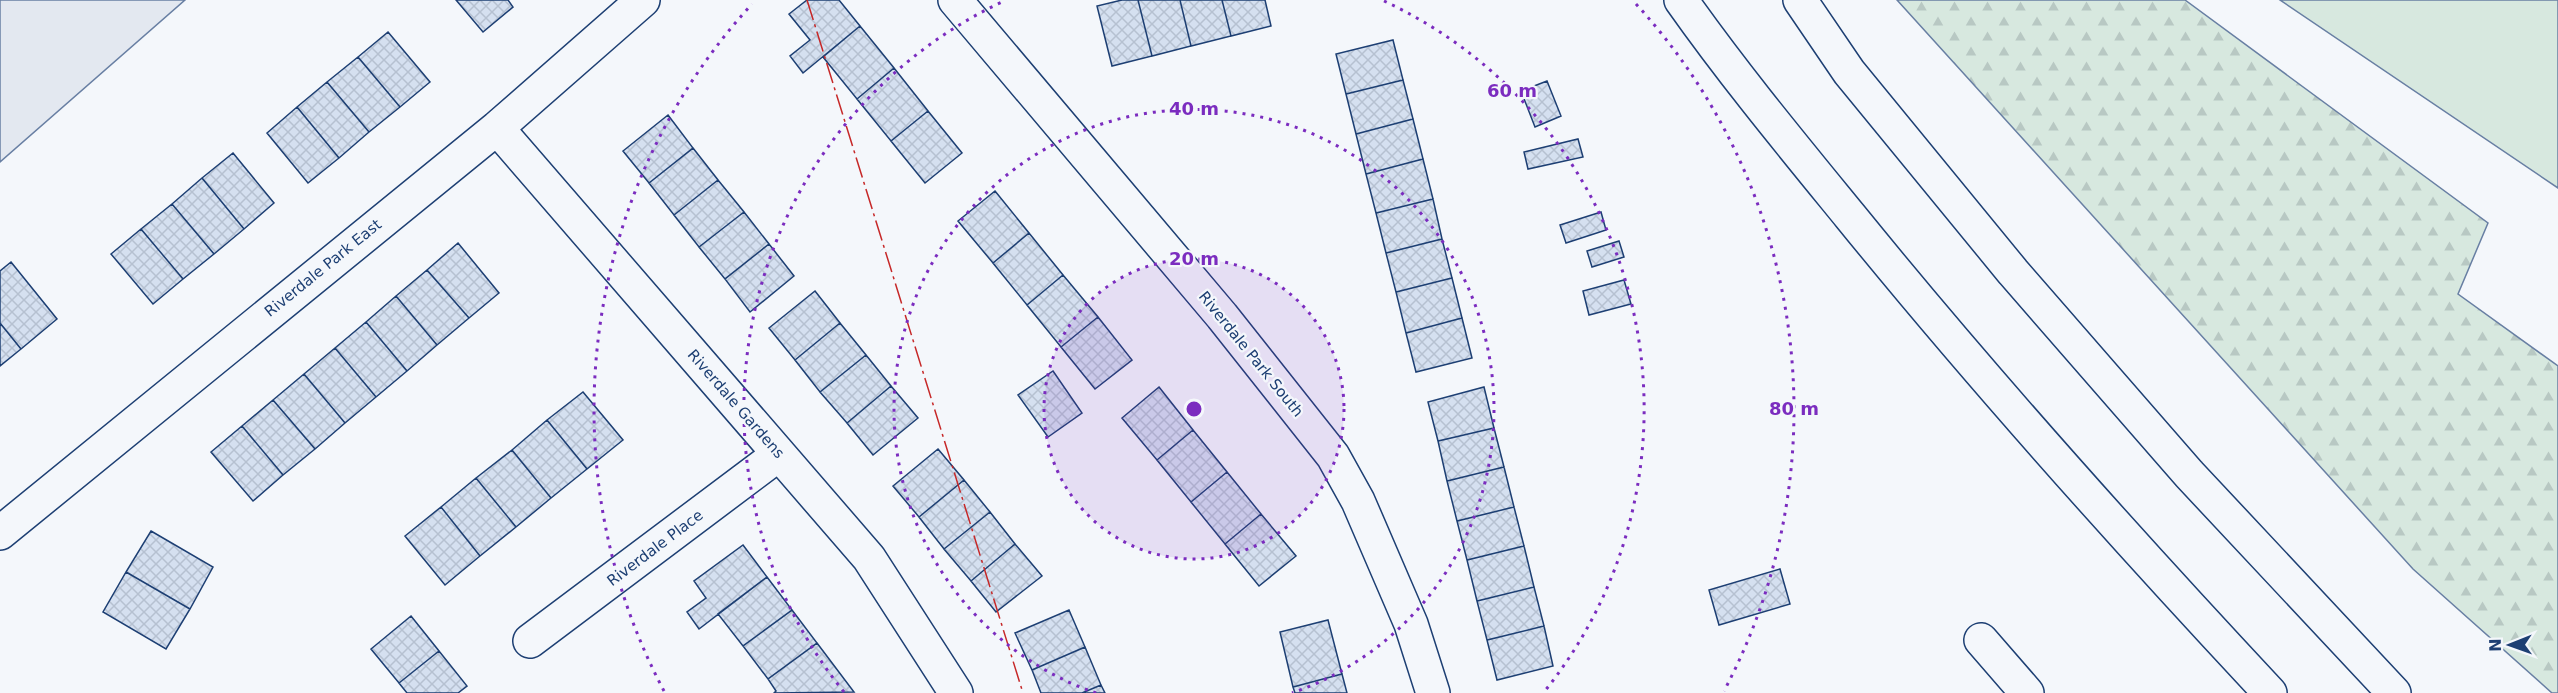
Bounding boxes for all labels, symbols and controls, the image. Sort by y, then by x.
text: 60 m [1487,80,1537,101]
text: 40 m [1169,98,1219,119]
street label: Riverdale Park East [261,215,385,321]
text: 20 m [1169,248,1219,269]
street label: Riverdale Park South [1195,288,1307,420]
street label: Riverdale Gardens [684,346,788,462]
text: 80 m [1769,398,1819,419]
centre of rings [1184,399,1204,419]
street label: Riverdale Place [604,506,706,590]
north arrow [2480,615,2540,675]
text: N [2486,638,2505,652]

